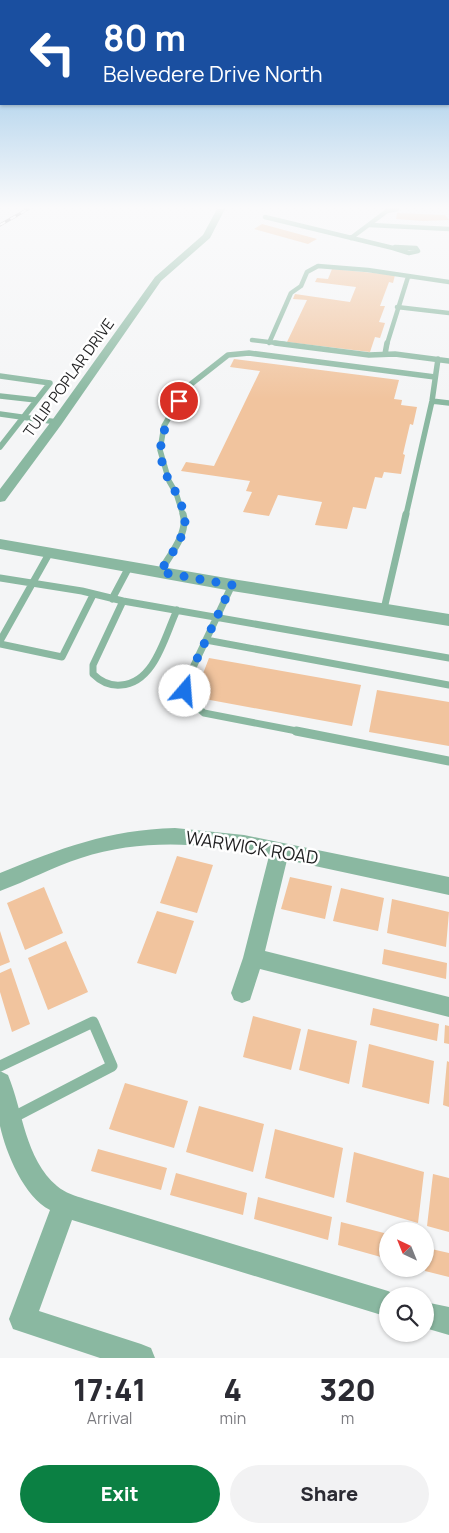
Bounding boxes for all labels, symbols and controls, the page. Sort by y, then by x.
text: 80 m [103,14,186,62]
icon: left [20,20,85,85]
text: Belvedere Drive North [103,59,323,89]
street label: TULIP POPLAR DRIVE [18,314,119,441]
pin [158,380,200,422]
icon: arrive [165,387,193,415]
position arrow [158,664,210,716]
street label: WARWICK ROAD [184,825,320,869]
north arrow [379,1222,434,1278]
map controls [379,1222,434,1342]
button: search [379,1287,434,1342]
text: 17:41 [73,1369,146,1410]
text: 4 [224,1369,242,1410]
text: 320 [320,1369,376,1410]
text: Arrival [87,1407,133,1429]
text: min [219,1407,246,1429]
text: m [341,1407,354,1429]
button: Exit [20,1465,220,1523]
button: Share [230,1465,429,1523]

